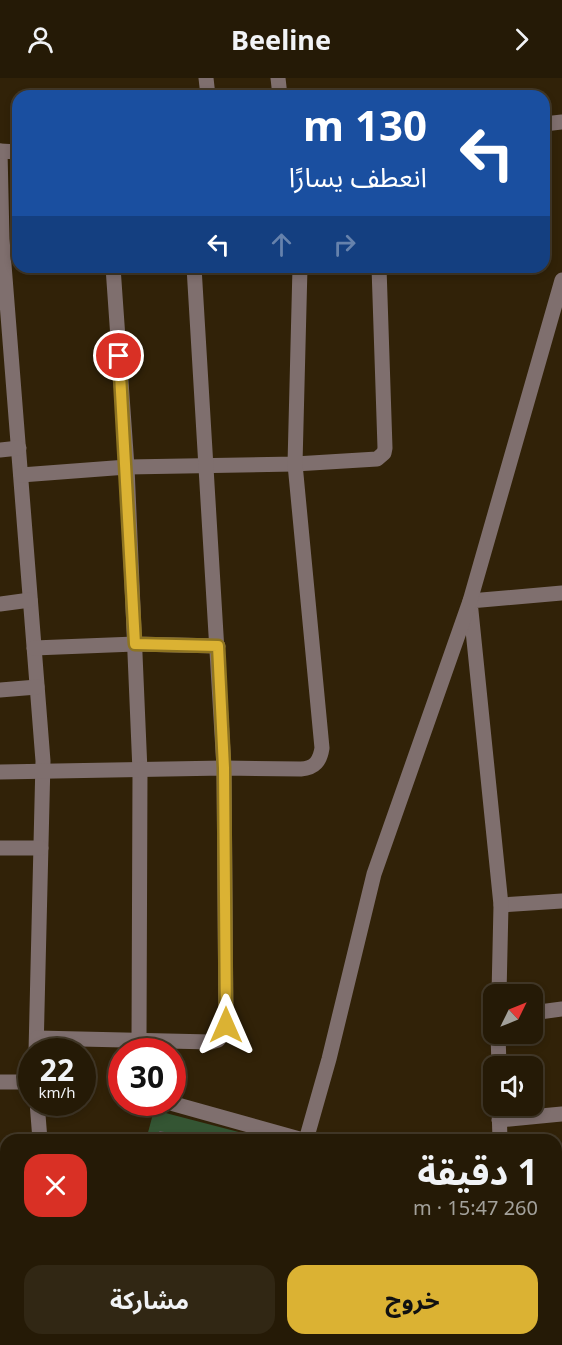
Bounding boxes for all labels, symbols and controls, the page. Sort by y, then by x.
text: Beeline [231,21,331,58]
icon: person [24,23,57,56]
icon: forward [505,23,538,56]
text: 130 m [303,96,427,153]
icon: left [448,114,526,192]
text: انعطف يسارًا [289,158,427,195]
icon: left [202,228,235,261]
icon: ahead [265,228,298,261]
icon: right [328,228,361,261]
pin [93,330,144,381]
icon: arrive [102,339,135,372]
north arrow [483,984,543,1044]
map controls [483,984,543,1116]
position arrow [194,993,258,1057]
speed limit sign: 30 [108,1038,186,1116]
text: 22 [40,1049,74,1090]
button: sound [483,1056,543,1116]
text: km/h [39,1082,75,1102]
text: 1 دقيقة [417,1147,538,1196]
button: close [24,1154,87,1217]
text: 260 m · 15:47 [413,1194,538,1221]
button: مشاركة [24,1265,275,1334]
button: خروج [287,1265,538,1334]

